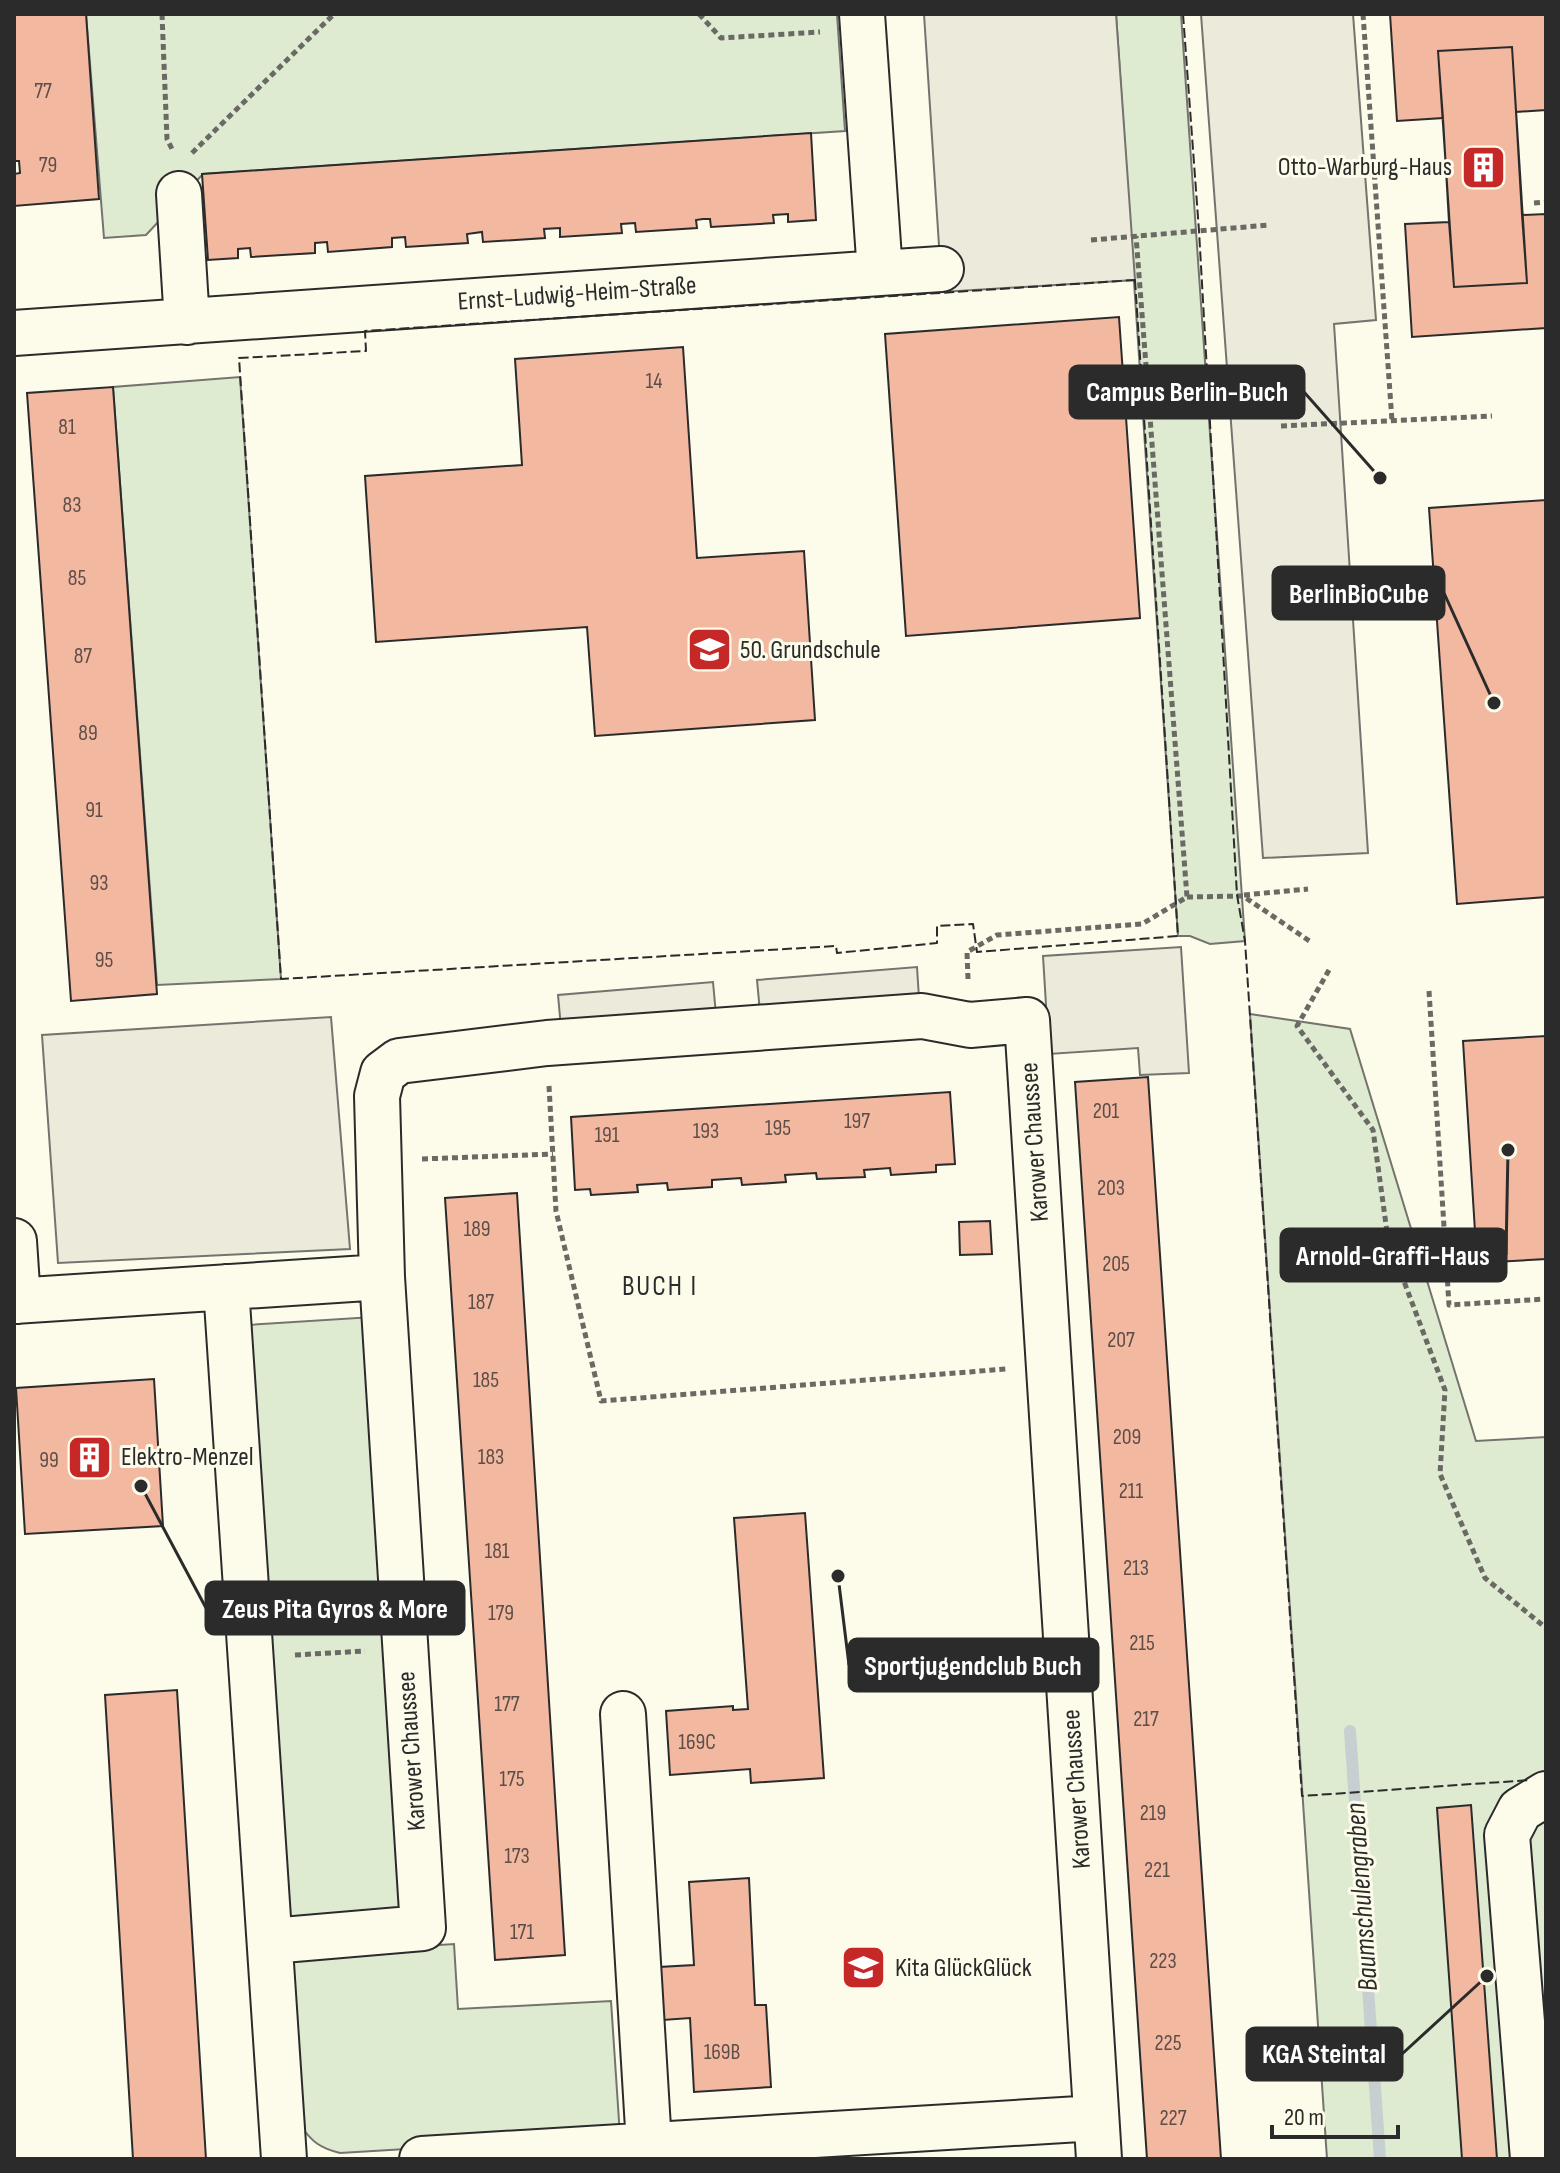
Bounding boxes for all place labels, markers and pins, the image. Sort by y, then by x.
building icon: Otto-Warburg-Haus [1459,143,1507,191]
place label: Otto-Warburg-Haus [1278,152,1452,183]
callout: Campus Berlin-Buch [1070,366,1304,418]
callout: BerlinBioCube [1273,567,1444,619]
school or university icon: 50. Grundschule [685,626,733,674]
place label: 50. Grundschule [740,635,881,666]
callout: Arnold-Graffi-Haus [1281,1229,1506,1281]
building icon: Elektro-Menzel [66,1433,114,1481]
place label: Elektro-Menzel [121,1442,254,1473]
callout: Zeus Pita Gyros & More [206,1582,464,1634]
callout: Sportjugendclub Buch [849,1639,1098,1691]
school or university icon: Kita GlückGlück [840,1944,888,1992]
place label: Kita GlückGlück [895,1953,1032,1984]
callout: KGA Steintal [1247,2028,1402,2080]

